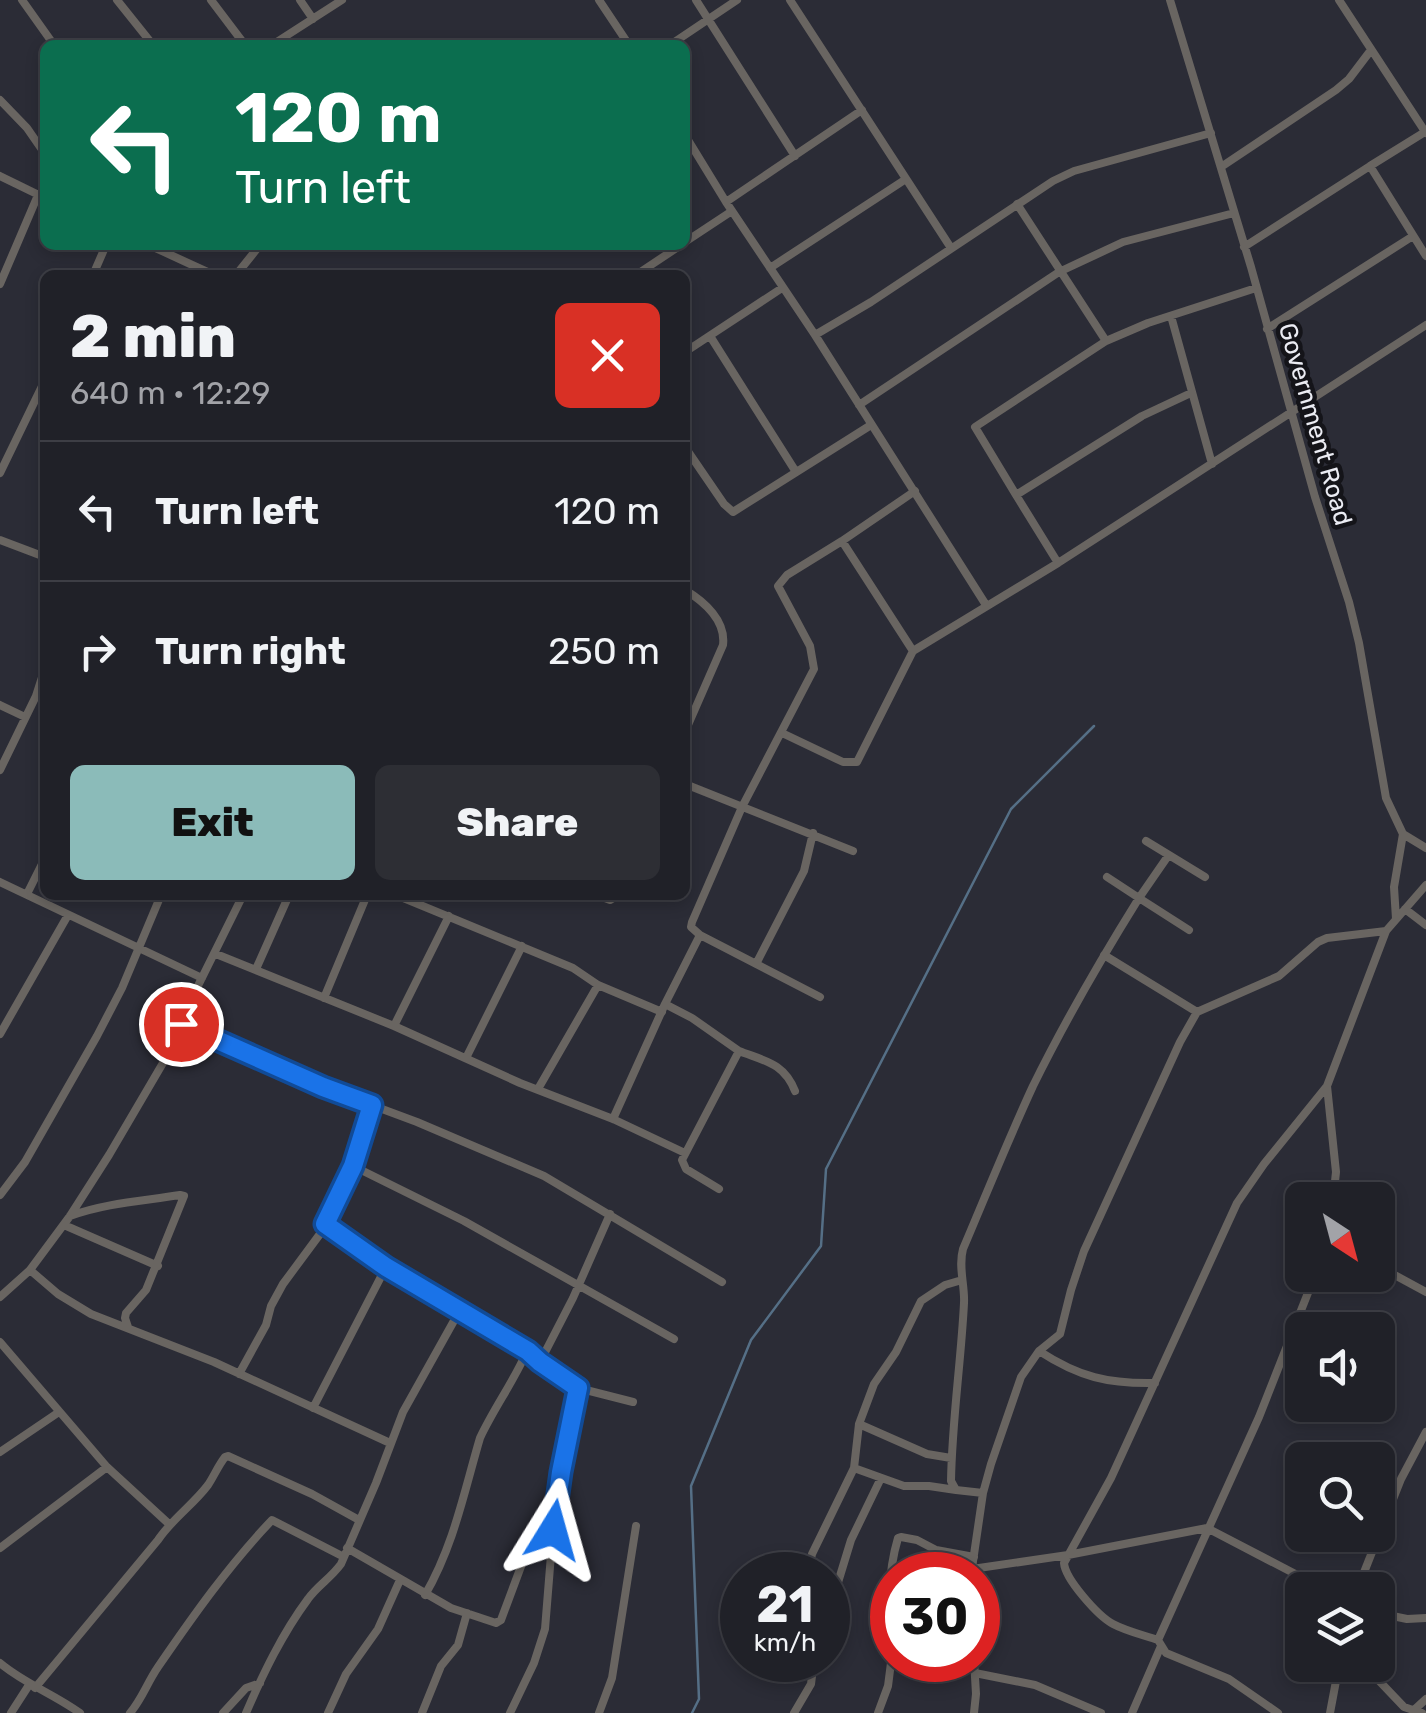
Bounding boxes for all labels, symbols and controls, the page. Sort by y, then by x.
text: 120 m [235,77,442,160]
icon: left [70,80,200,210]
text: Turn left [235,161,411,214]
text: 2 min [70,301,236,372]
button: close [555,303,660,408]
street label: Government Road [1273,320,1358,529]
text: 640 m · 12:29 [70,374,270,412]
icon: left [70,484,125,539]
text: Turn left [155,488,319,534]
text: 120 m [554,488,660,534]
icon: right [70,624,125,679]
text: Turn right [155,628,346,674]
text: 250 m [548,628,660,674]
button: Exit [70,765,355,880]
button: Share [375,765,660,880]
pin [139,982,224,1067]
icon: arrive [154,997,209,1052]
north arrow [1285,1182,1395,1292]
map controls [1285,1182,1395,1682]
button: sound [1285,1312,1395,1422]
button: search [1285,1442,1395,1552]
position arrow [501,1478,605,1582]
speed limit sign: 30 [870,1552,1000,1682]
button: layers [1285,1572,1395,1682]
text: 21 [756,1575,814,1635]
text: km/h [754,1628,816,1657]

